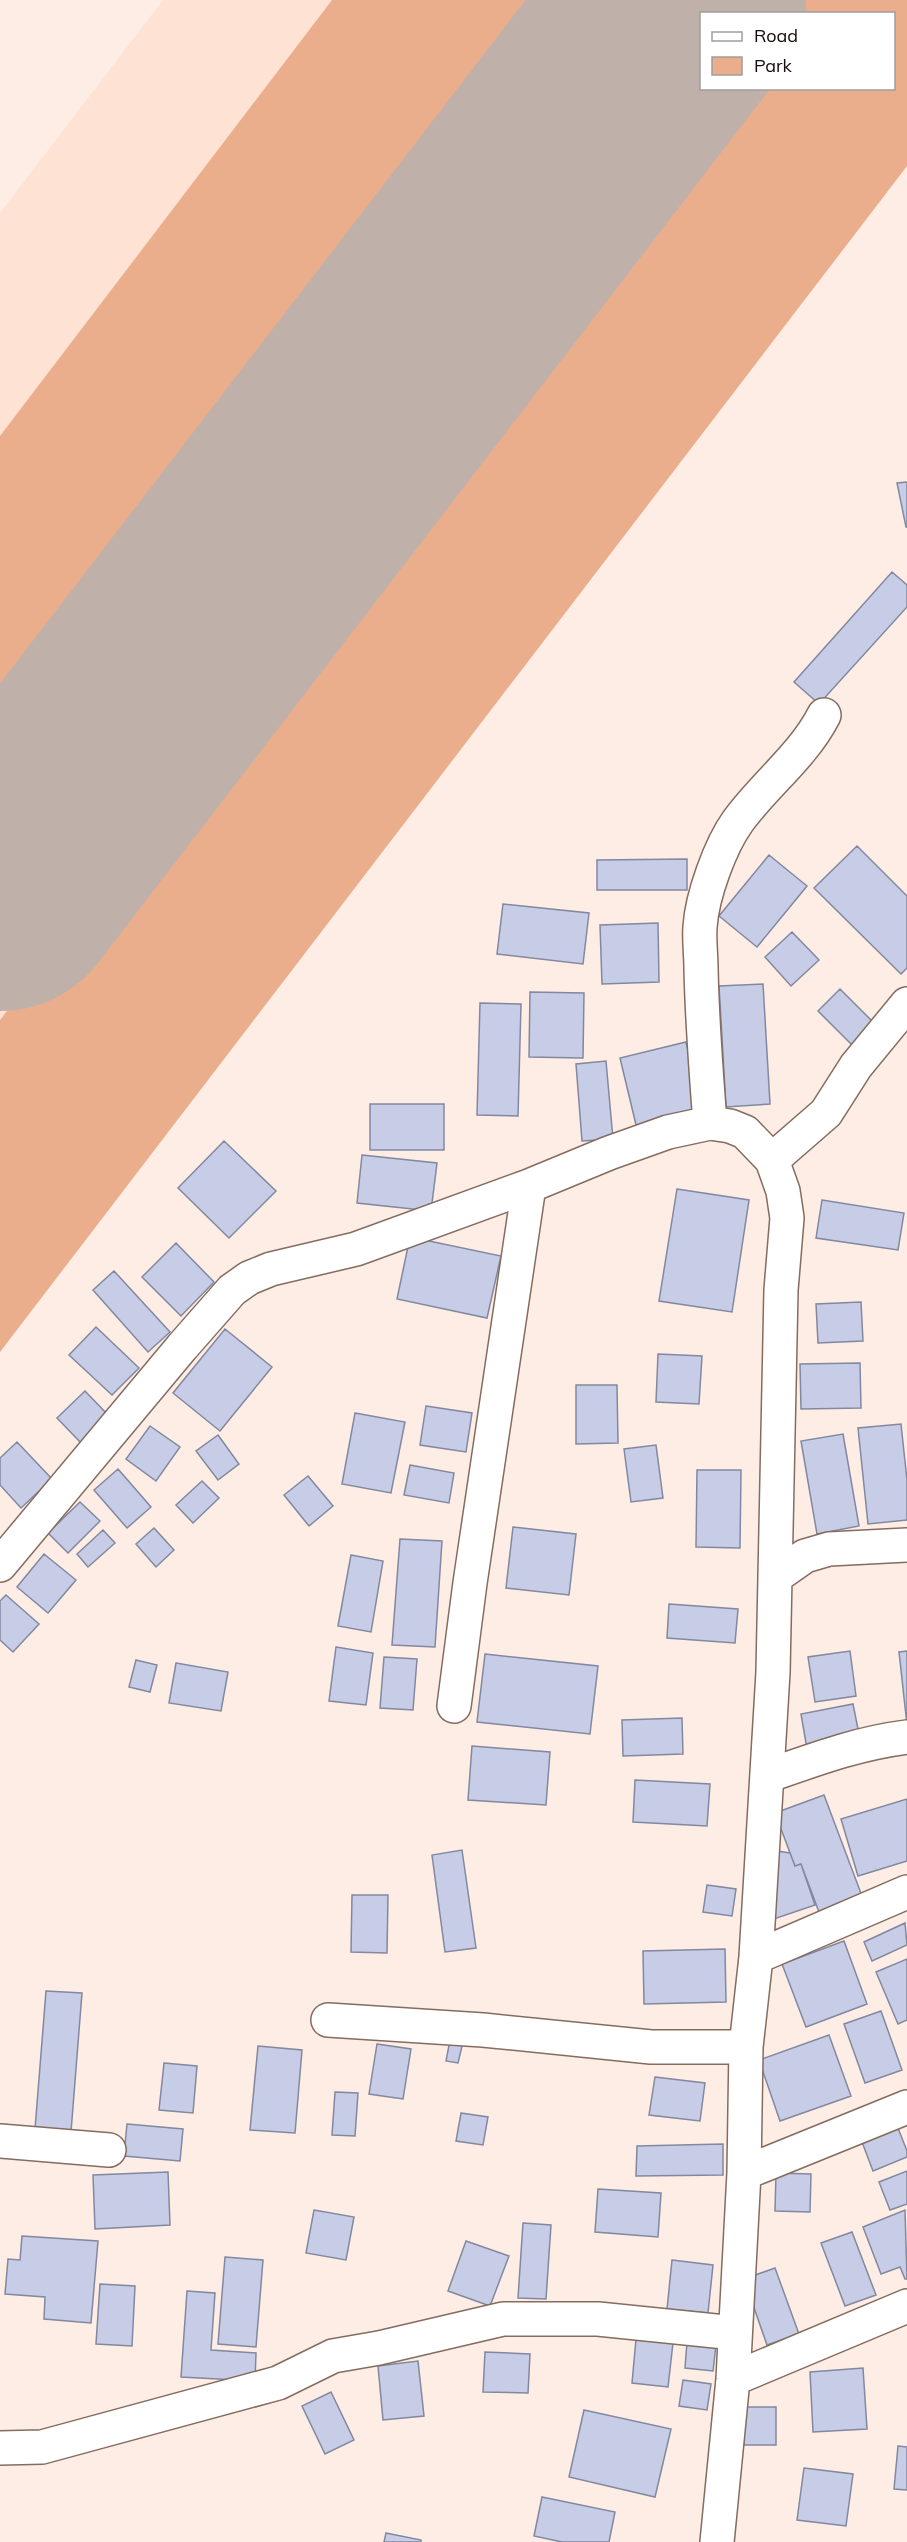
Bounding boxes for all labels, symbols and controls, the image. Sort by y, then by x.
legend [700,12,895,90]
text: Road [754,24,798,47]
text: Park [754,54,793,77]

